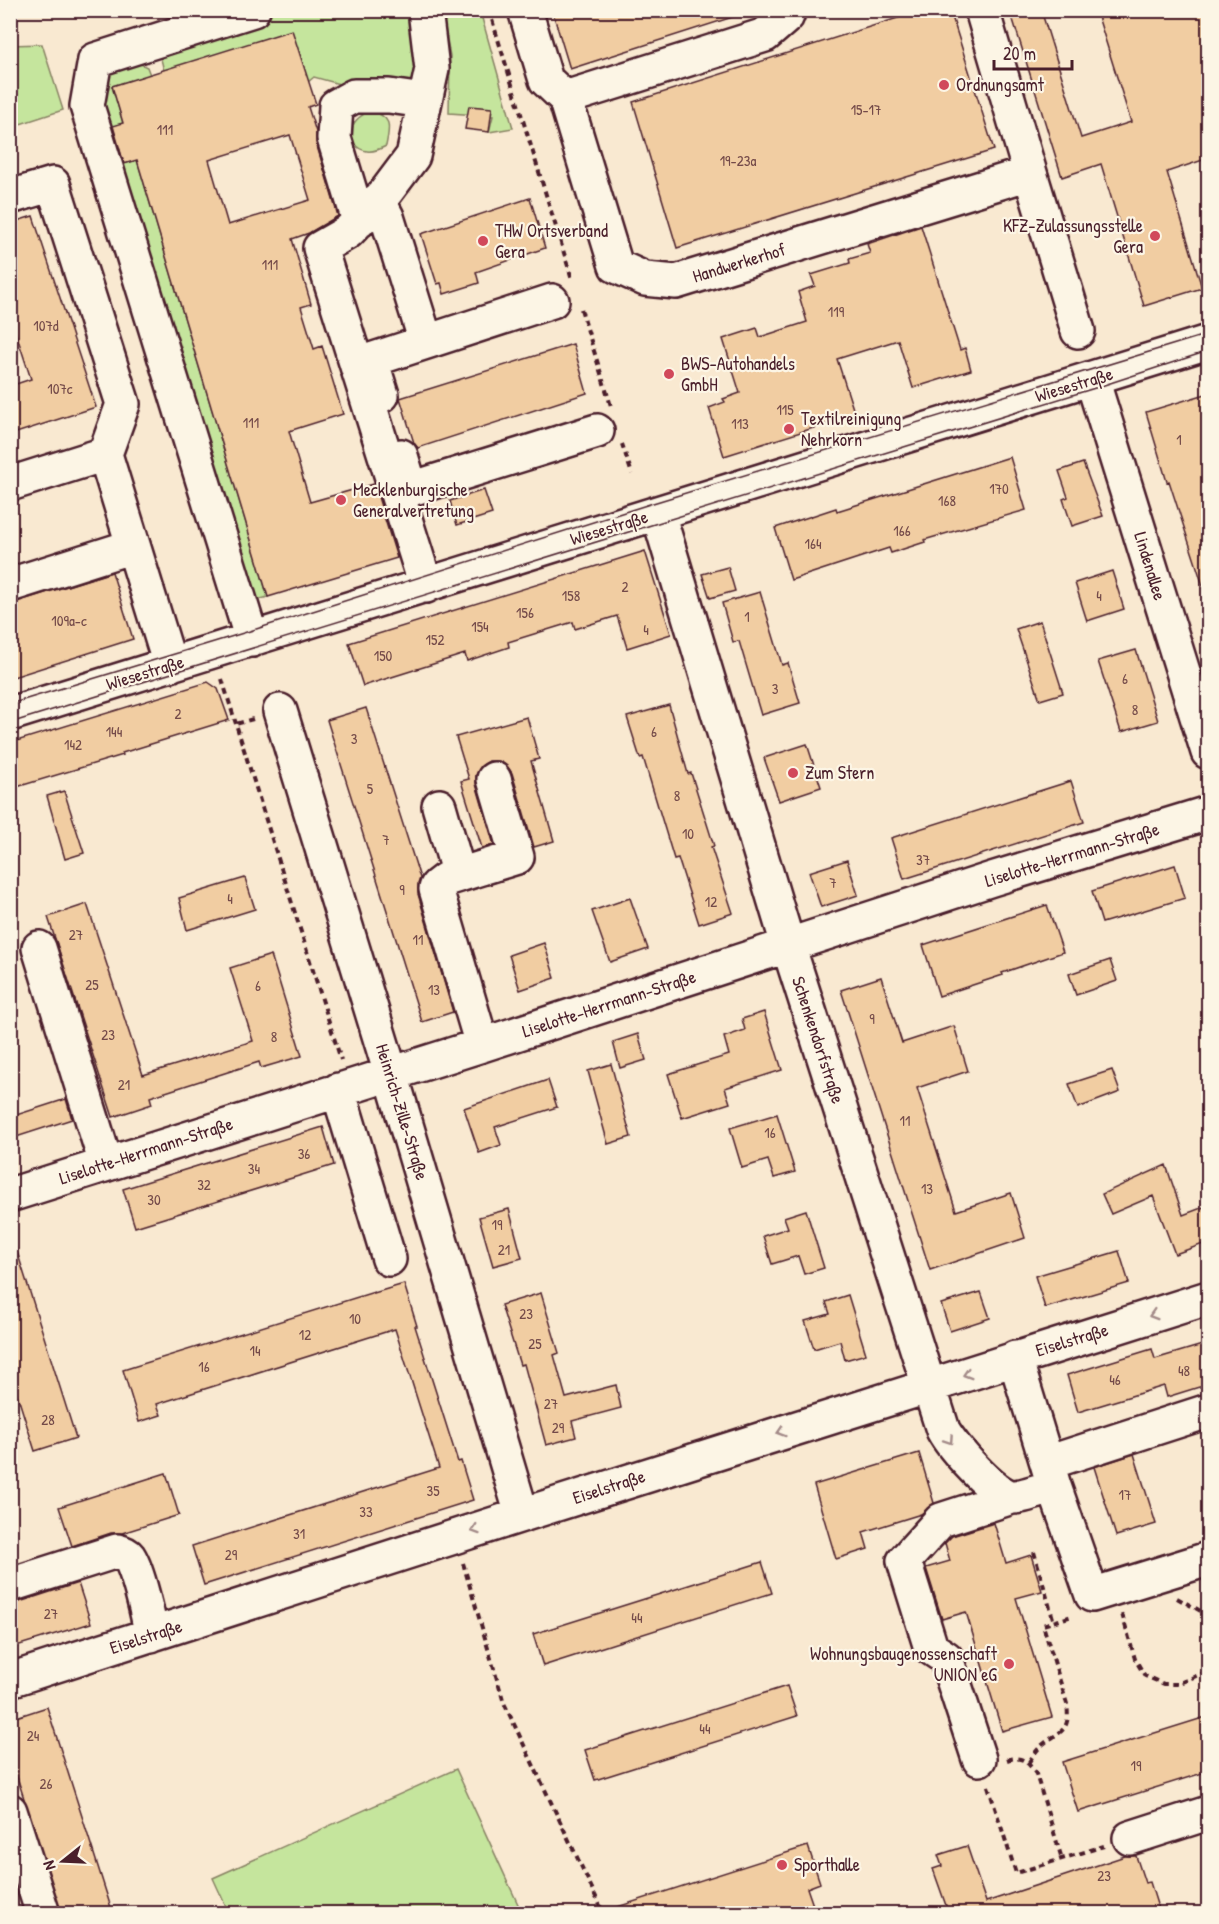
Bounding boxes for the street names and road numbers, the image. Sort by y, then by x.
street label: Handwerkerhof [689,236,789,288]
street label: Wiesestraße [1032,361,1116,408]
street label: Wiesestraße [567,504,651,551]
street label: Lindenallee [1128,529,1173,603]
street label: Wiesestraße [103,649,187,696]
street label: Liselotte-Herrmann-Straße [982,816,1162,893]
street label: Liselotte-Herrmann-Straße [519,964,699,1043]
street label: Schenkendorfstraße [786,973,851,1107]
street label: Heinrich-Zille-Straße [370,1041,435,1183]
street label: Liselotte-Herrmann-Straße [56,1111,236,1190]
street label: Eiselstraße [1032,1317,1111,1362]
street label: Eiselstraße [569,1463,648,1510]
street label: Eiselstraße [106,1613,185,1660]

